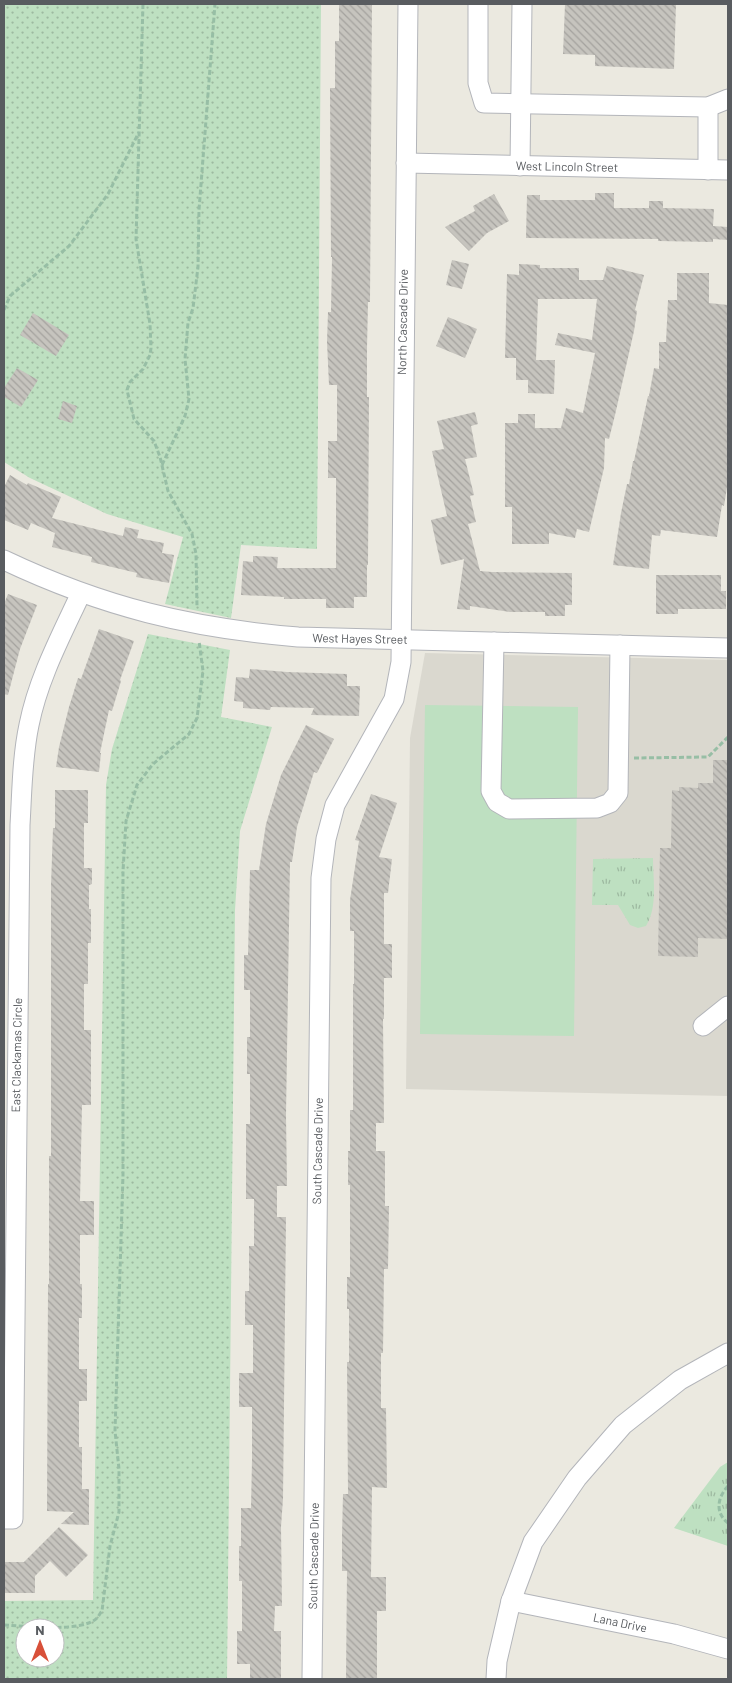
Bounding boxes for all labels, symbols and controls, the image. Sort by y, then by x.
street label: West Lincoln Street [516,158,618,174]
street label: North Cascade Drive [394,269,410,375]
street label: West Hayes Street [312,630,408,646]
street label: East Clackamas Circle [8,998,24,1112]
street label: South Cascade Drive [309,1097,325,1204]
street label: South Cascade Drive [305,1502,321,1609]
street label: Lana Drive [592,1609,648,1635]
north arrow [15,1618,65,1668]
text: N [35,1621,45,1638]

